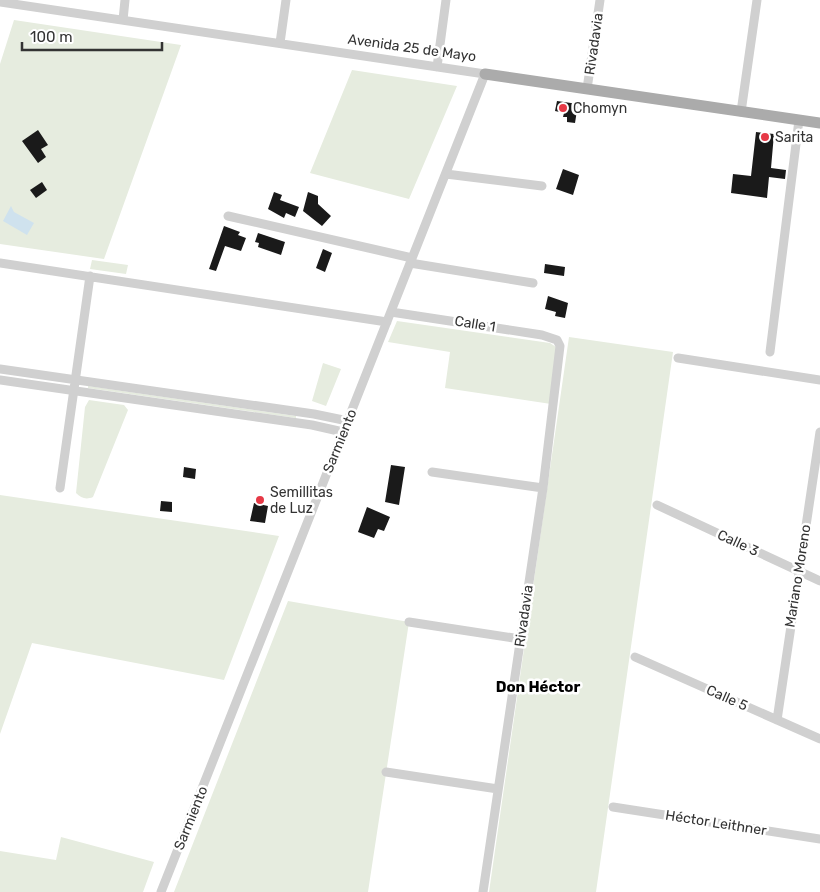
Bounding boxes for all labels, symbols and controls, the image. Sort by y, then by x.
street label: Rivadavia [581,12,607,76]
scale bar [22,20,162,52]
text: 100 m [30,28,72,46]
street label: Avenida 25 de Mayo [347,31,477,65]
place label: Chomyn [573,100,627,117]
marker: Chomyn [557,102,569,114]
place label: Sarita [775,129,813,146]
marker: Sarita [759,131,771,143]
street label: Calle 1 [453,312,497,336]
street label: Sarmiento [320,407,360,475]
place label: Semillitas de Luz [270,484,333,517]
marker: Semillitas de Luz [254,494,266,506]
street label: Mariano Moreno [781,523,815,629]
street label: Calle 3 [715,526,761,560]
street label: Rivadavia [511,584,537,648]
district label: Don Héctor [496,678,581,696]
street label: Calle 5 [704,681,750,715]
street label: Sarmiento [171,784,211,852]
street label: Héctor Leithner [664,807,768,839]

